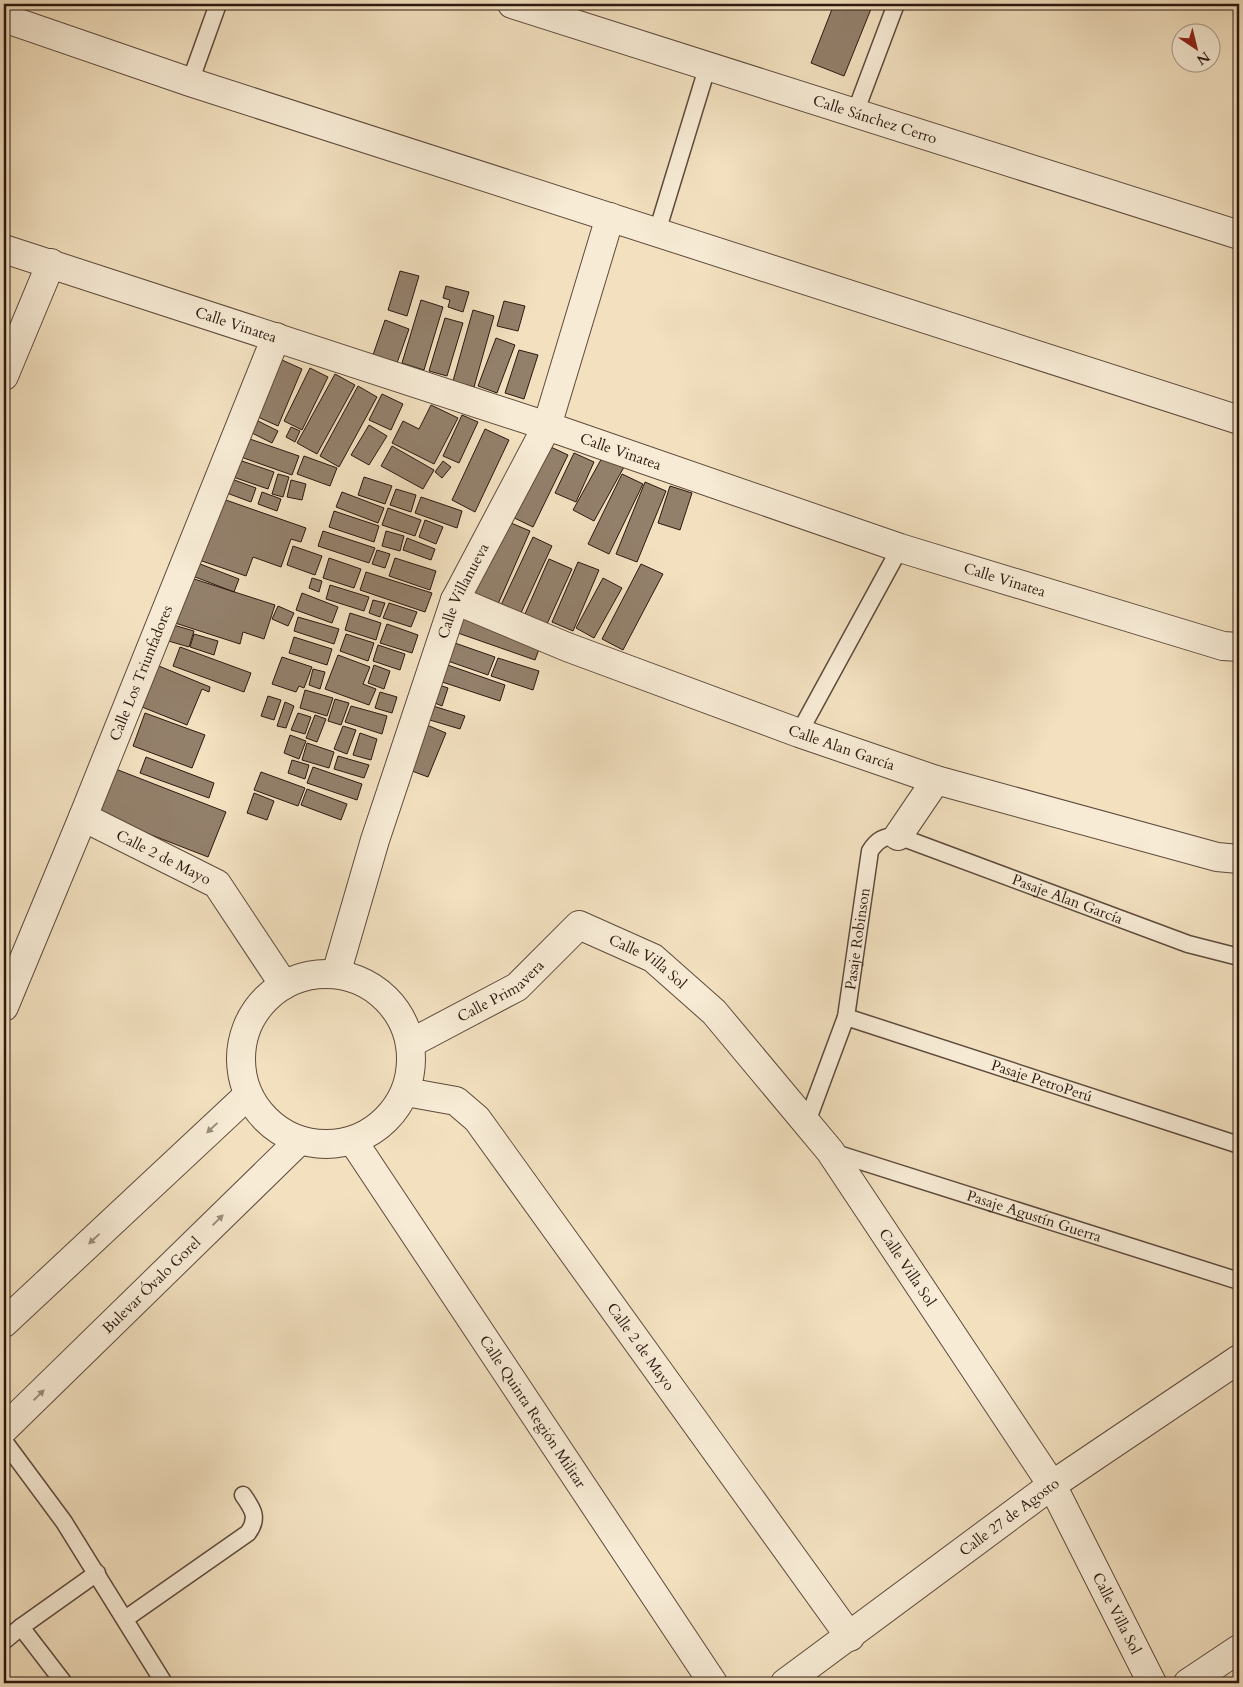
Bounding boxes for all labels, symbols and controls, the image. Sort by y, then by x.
north arrow [1170,22,1220,72]
text: N [1193,47,1214,70]
street label: Calle Sánchez Cerro [811,90,940,148]
street label: Calle Vinatea [193,302,280,347]
street label: Calle Vinatea [577,428,664,475]
street label: Calle Villanueva [433,539,494,641]
street label: Calle Vinatea [961,558,1049,602]
street label: Calle Los Triunfadores [105,602,177,744]
street label: Calle Alan García [786,720,898,775]
street label: Calle 2 de Mayo [113,825,214,889]
street label: Pasaje Alan García [1009,869,1126,929]
street label: Pasaje Robinson [840,886,875,991]
street label: Calle Villa Sol [606,930,691,993]
street label: Calle Primavera [454,955,549,1027]
street label: Pasaje PetroPerú [989,1055,1095,1107]
one-way arrow [207,1122,219,1134]
street label: Pasaje Agustín Guerra [964,1185,1104,1247]
one-way arrow [212,1215,224,1227]
street label: Calle Villa Sol [874,1225,941,1310]
street label: Bulevar Óvalo Gorel [98,1232,205,1338]
one-way arrow [88,1233,100,1245]
street label: Calle 2 de Mayo [603,1299,679,1395]
street label: Calle Quinta Región Militar [475,1332,591,1492]
one-way arrow [32,1389,44,1401]
street label: Calle 27 de Agosto [955,1473,1063,1561]
street label: Calle Villa Sol [1088,1569,1146,1658]

